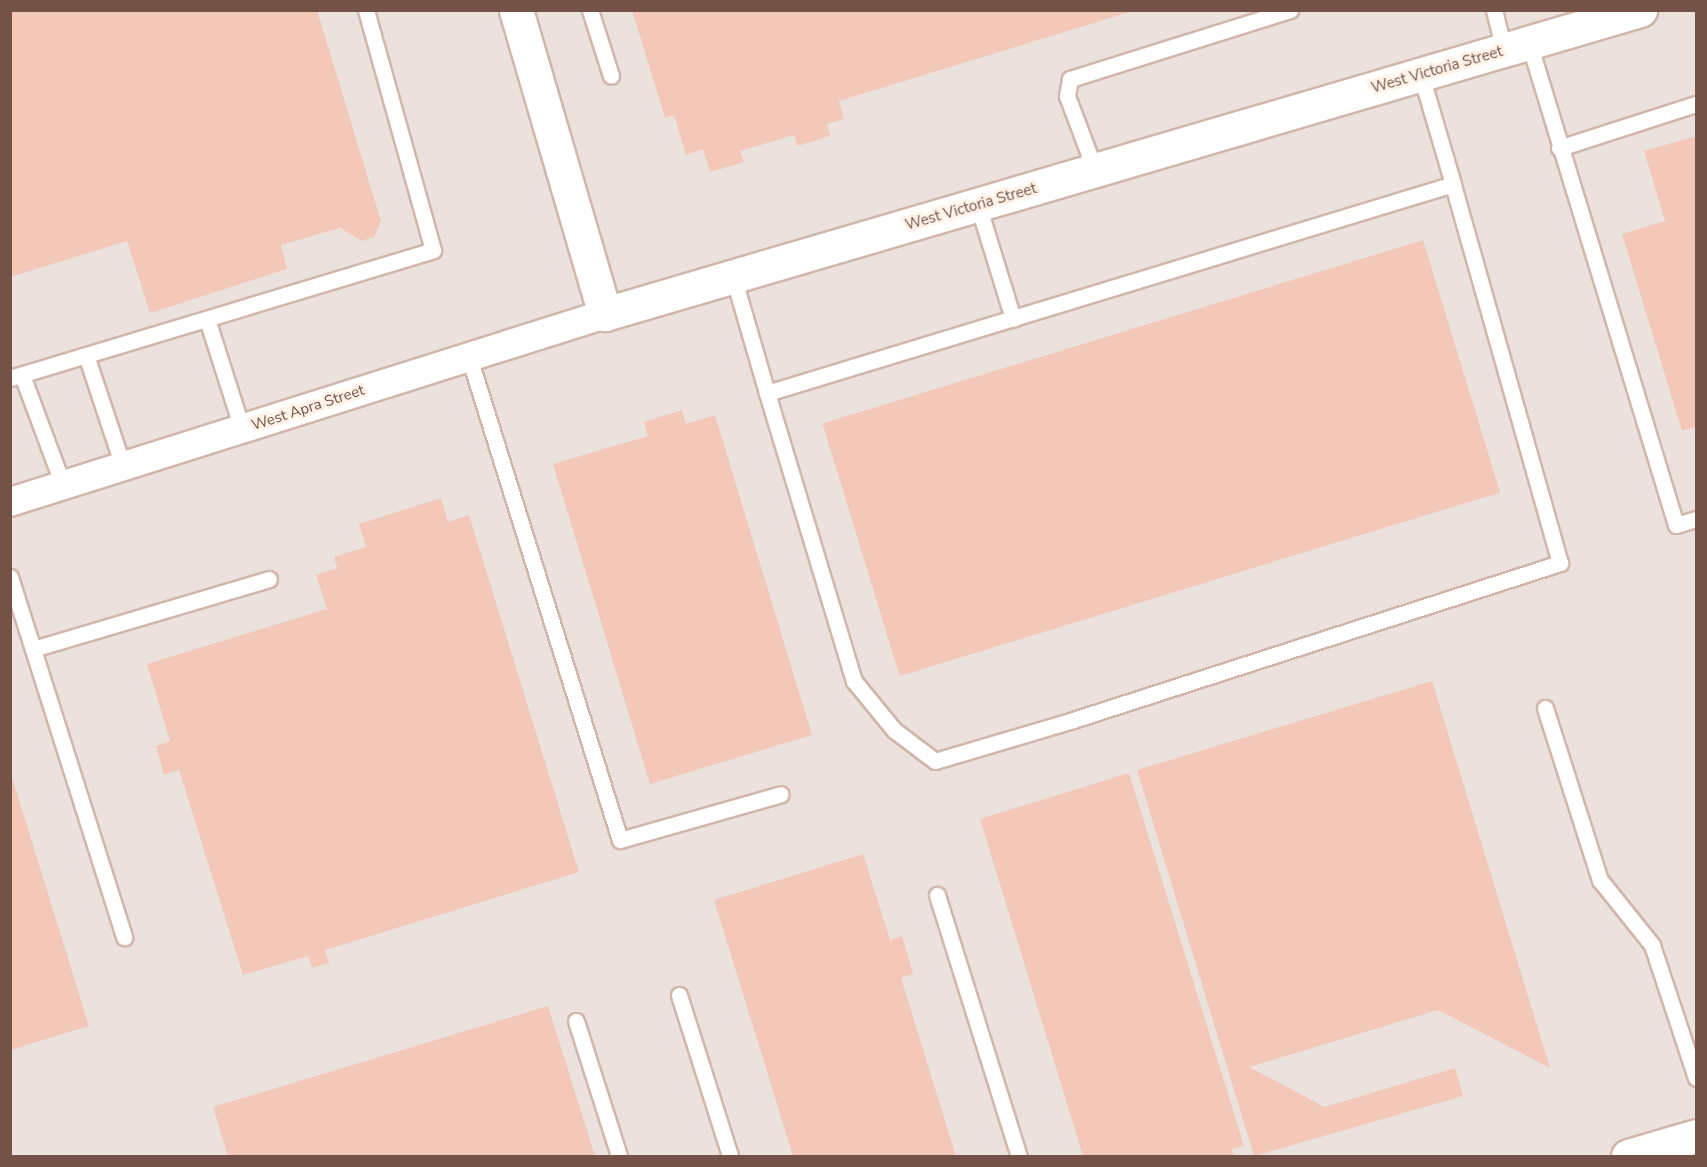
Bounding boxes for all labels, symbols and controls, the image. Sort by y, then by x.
street label: West Victoria Street [1369,43,1505,97]
street label: West Victoria Street [903,180,1039,234]
street label: West Apra Street [249,381,367,435]

